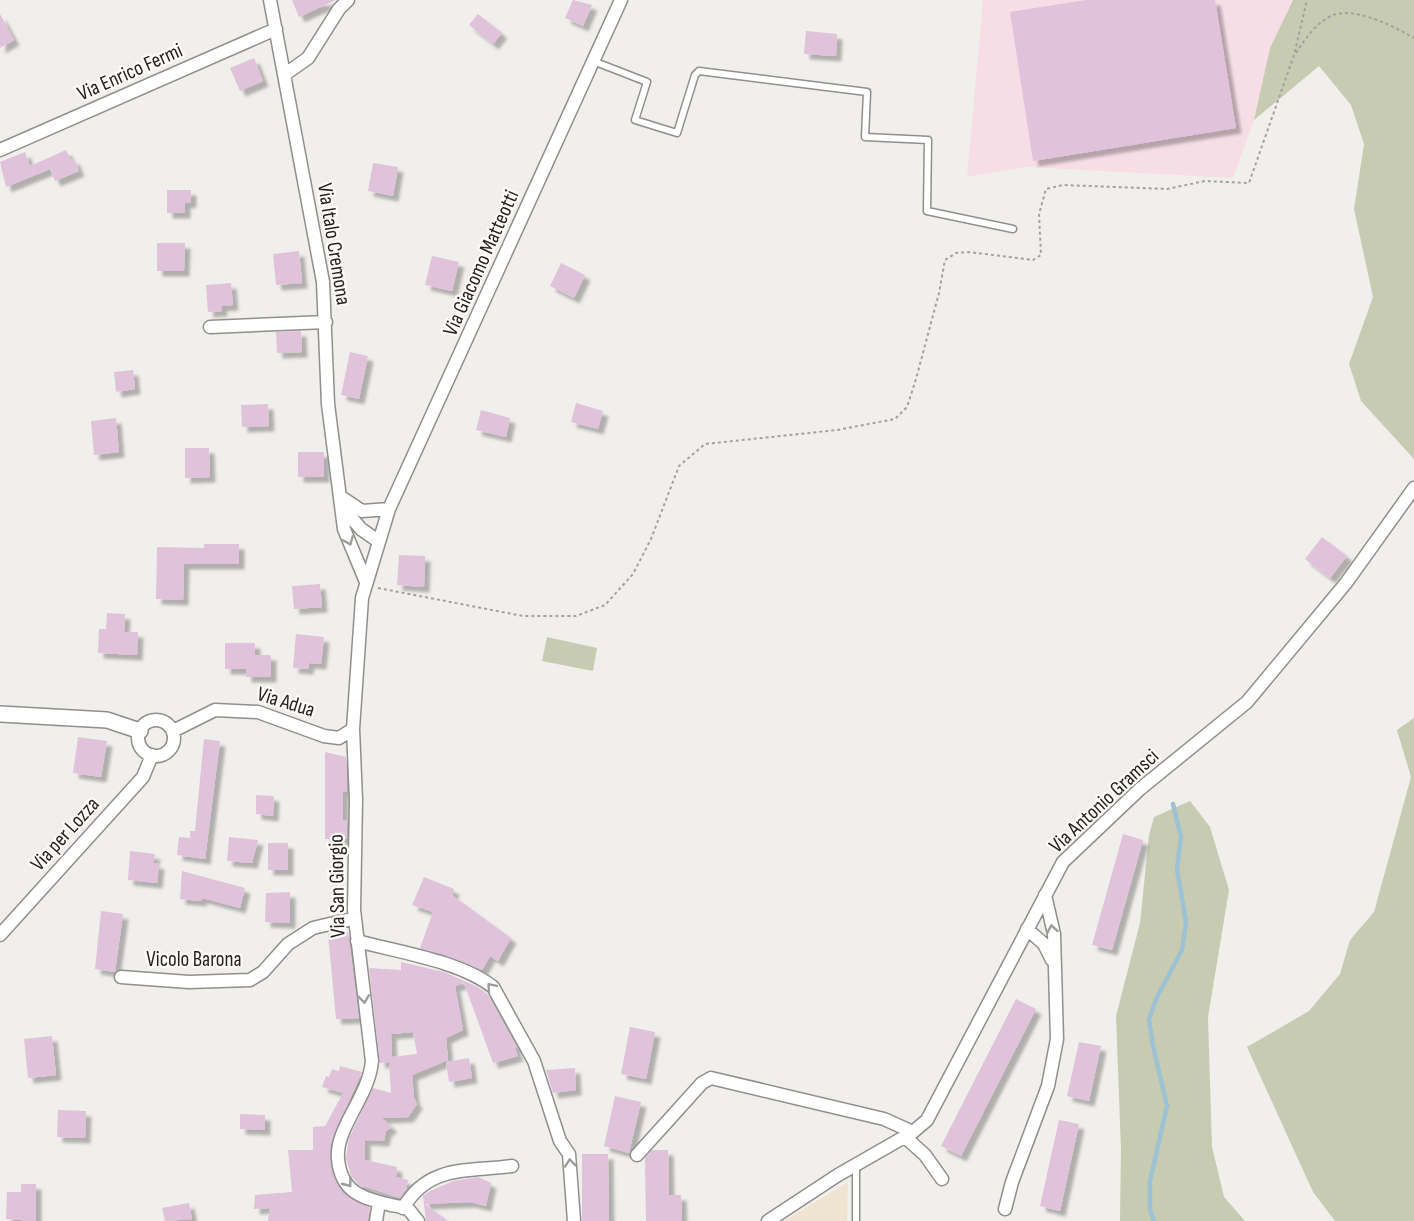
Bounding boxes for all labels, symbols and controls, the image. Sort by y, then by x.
street label: Via Enrico Fermi [74,38,186,106]
street label: Via Italo Cremona [312,181,356,307]
street label: Via Giacomo Matteotti [438,186,524,340]
one-way arrow [342,535,354,546]
street label: Via Adua [254,681,318,723]
street label: Via Antonio Gramsci [1044,744,1164,858]
street label: Via per Lozza [25,792,105,876]
street label: Via San Giorgio [324,834,350,938]
one-way arrow [1047,924,1059,933]
street label: Vicolo Barona [146,947,242,972]
one-way arrow [487,983,498,994]
one-way arrow [357,994,369,1003]
one-way arrow [564,1158,577,1167]
one-way arrow [340,1176,351,1187]

